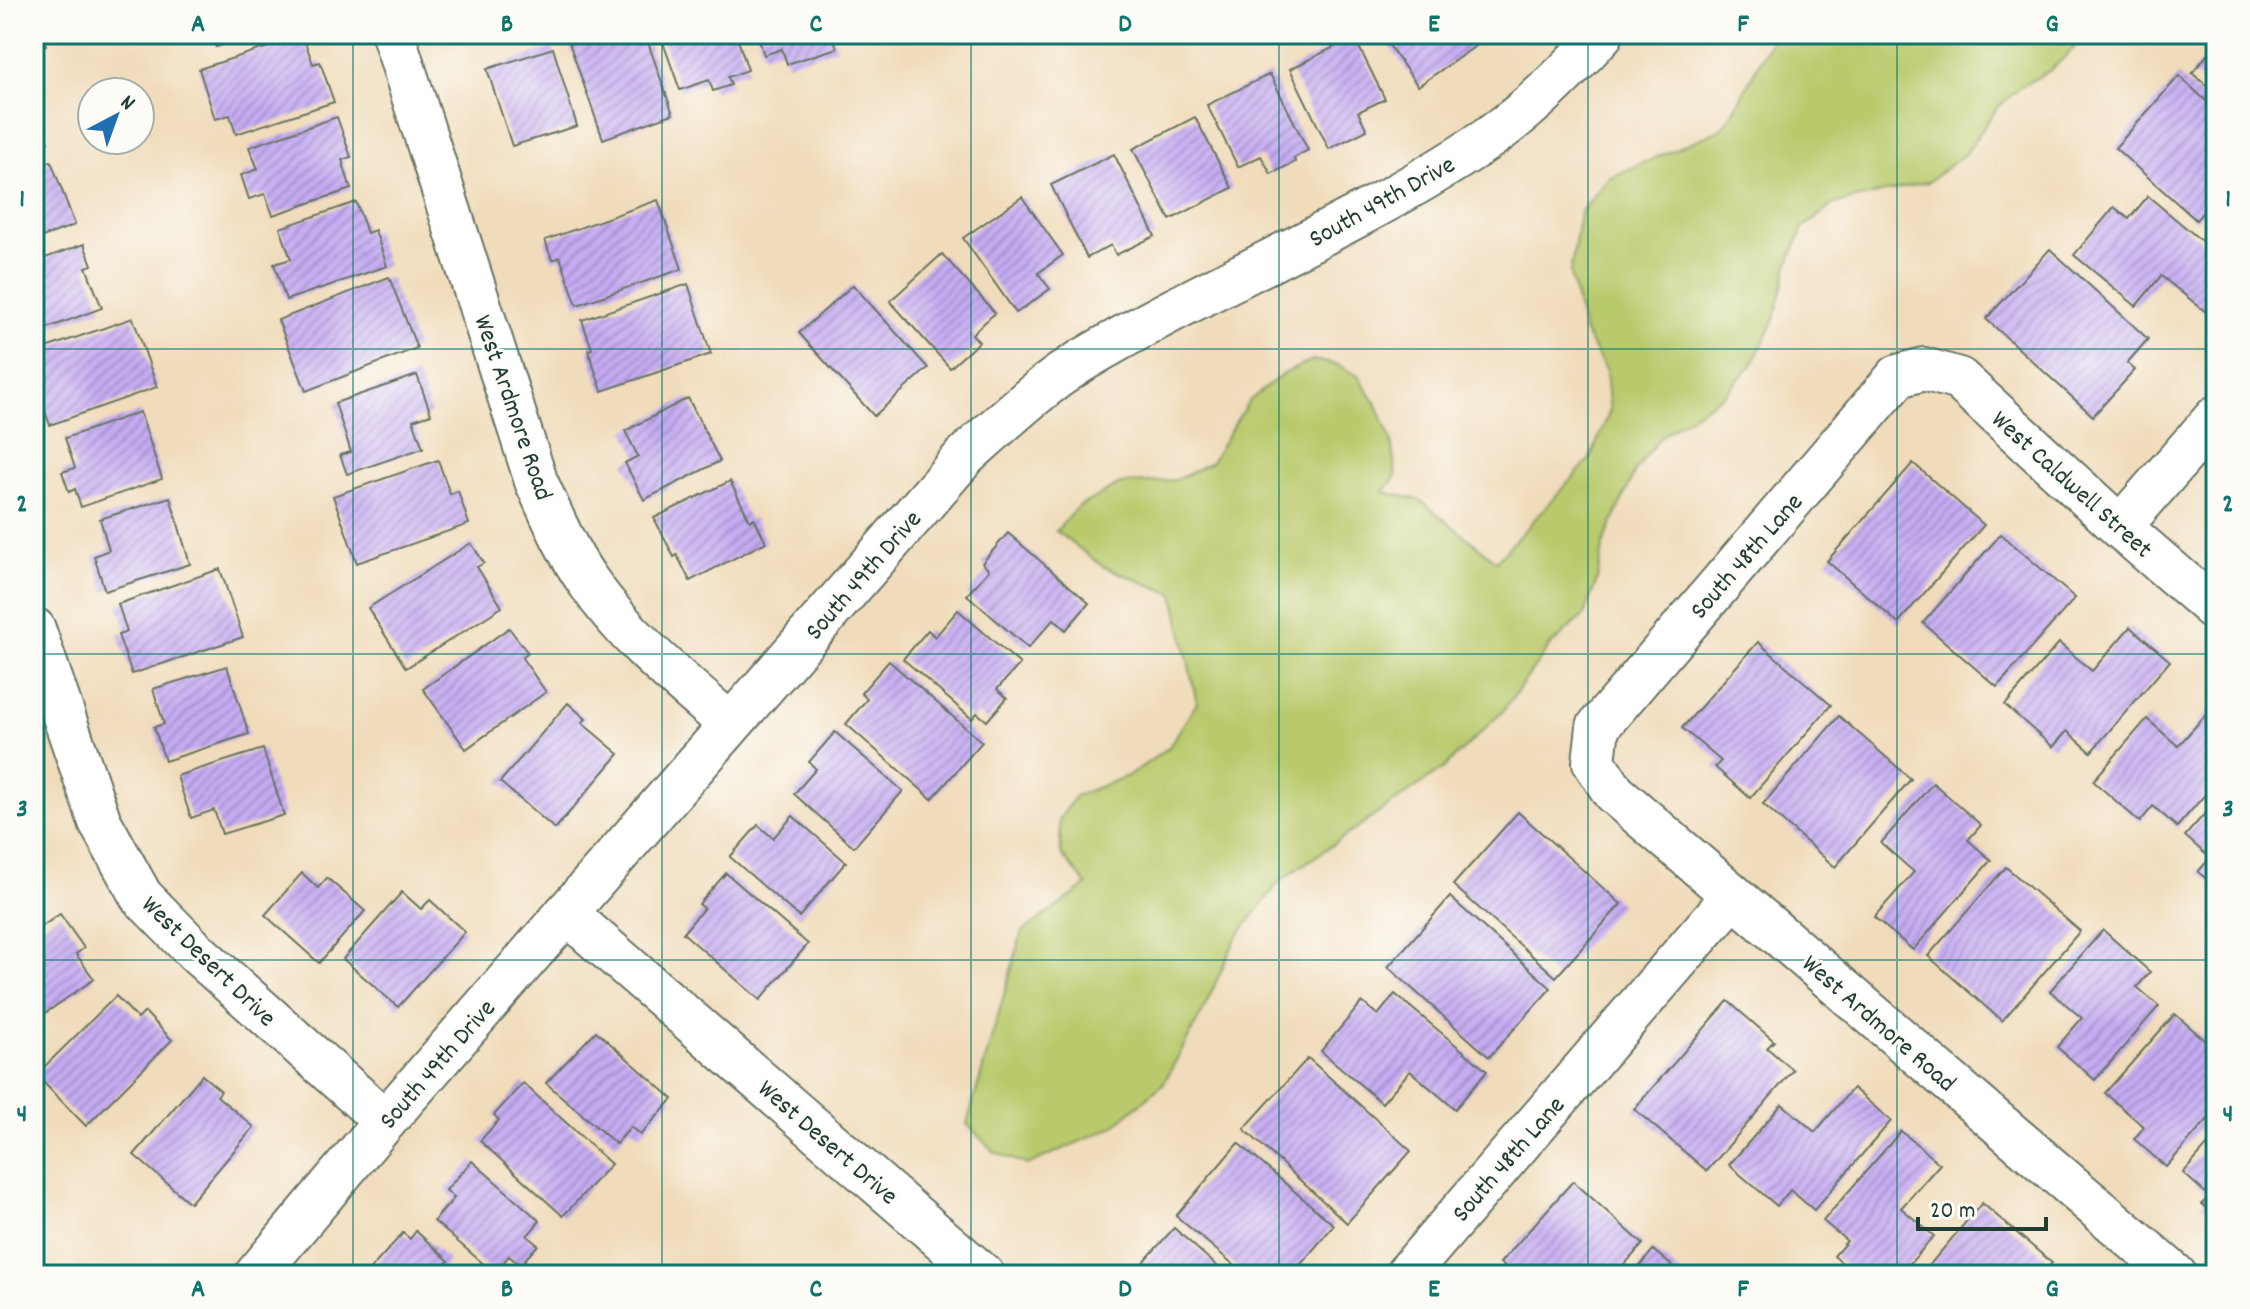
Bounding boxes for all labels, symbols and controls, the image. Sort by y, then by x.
text: A [191,7,205,44]
text: B [501,7,513,44]
text: C [810,7,823,44]
text: D [1118,7,1132,44]
text: E [1428,7,1440,44]
text: F [1737,7,1749,44]
text: G [2045,7,2059,44]
north arrow [76,76,156,156]
text: N [113,88,141,119]
street label: South 49th Drive [1303,148,1462,259]
text: 1 [19,182,25,219]
text: 1 [2225,182,2231,219]
street label: West Ardmore Road [463,310,561,506]
street label: West Caldwell Street [1982,403,2160,569]
street label: South 48th Lane [1682,486,1813,629]
text: 2 [16,487,28,524]
text: 2 [2222,487,2234,524]
street label: South 49th Drive [798,503,932,650]
text: 3 [16,792,28,829]
text: 3 [2222,792,2234,829]
street label: West Desert Drive [132,888,284,1037]
street label: West Ardmore Road [1792,947,1963,1102]
street label: South 49th Drive [372,992,506,1139]
street label: West Desert Drive [748,1072,905,1215]
street label: South 48th Lane [1444,1089,1575,1232]
text: 4 [17,1097,27,1134]
text: 4 [2223,1097,2233,1134]
scale bar [1918,1181,2046,1231]
text: 20 m [1930,1195,1976,1229]
text: A [191,1272,205,1309]
text: B [501,1272,513,1309]
text: C [810,1272,823,1309]
text: D [1118,1272,1132,1309]
text: E [1428,1272,1440,1309]
text: F [1737,1272,1749,1309]
text: G [2045,1272,2059,1309]

